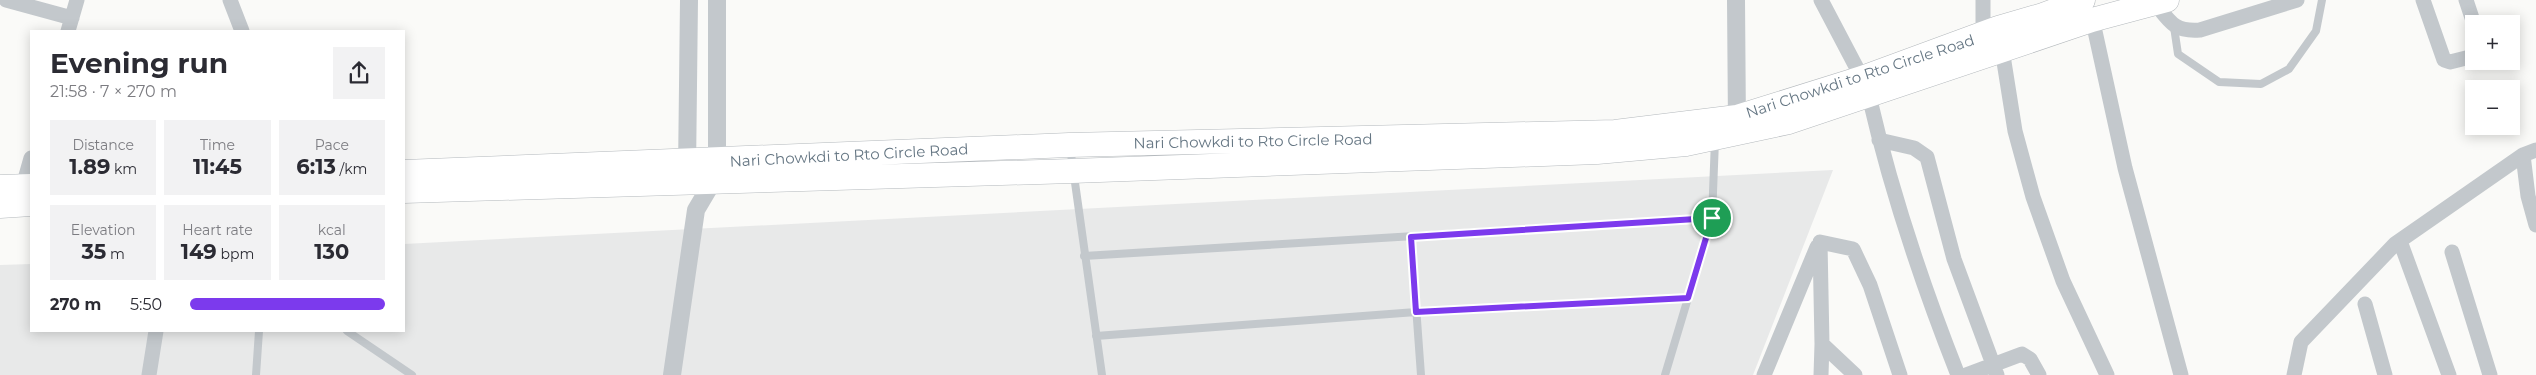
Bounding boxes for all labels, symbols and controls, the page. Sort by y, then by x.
map controls [2465,15,2520,135]
button: + [2465,15,2520,70]
street label: Nari Chowkdi to Rto Circle Road [1743,30,1977,122]
text: Evening run [50,46,228,80]
button: share [333,47,385,99]
button: − [2465,80,2520,135]
text: 21:58 · 7 × 270 m [50,82,177,101]
street label: Nari Chowkdi to Rto Circle Road [1133,129,1373,153]
text: Distance [72,136,134,154]
text: Time [200,136,235,154]
text: Pace [315,136,349,154]
street label: Nari Chowkdi to Rto Circle Road [729,139,969,171]
text: 1.89 [69,154,110,179]
text: 11:45 [193,154,242,179]
text: 6:13 [296,154,336,179]
text: km [110,160,137,178]
text: /km [336,160,367,178]
pin [1691,197,1733,239]
icon: arrive [1698,204,1726,232]
text: Elevation [71,221,136,239]
text: Heart rate [182,221,253,239]
text: kcal [318,221,346,239]
text: 35 [82,239,106,264]
text: 149 [181,239,217,264]
text: 130 [314,239,349,264]
text: m [106,245,125,263]
text: bpm [217,245,254,263]
text: 270 m [50,295,101,314]
text: 5:50 [130,295,162,314]

